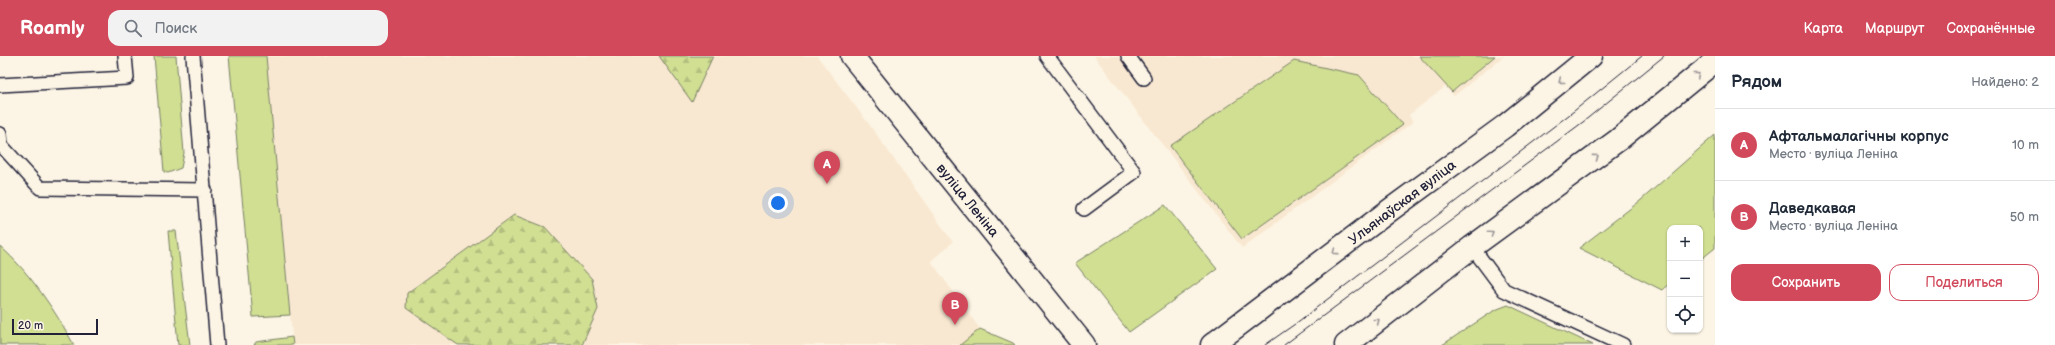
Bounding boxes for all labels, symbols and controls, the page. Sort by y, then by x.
search box [108,10,388,46]
text: Roamly [20,17,84,40]
icon: search [122,17,144,39]
text: Поиск [154,19,197,38]
text: Карта [1804,20,1843,37]
text: Маршрут [1865,20,1925,37]
text: Сохранённые [1947,20,2035,37]
text: Рядом [1731,72,1782,92]
one-way arrow [1693,73,1700,80]
text: Найдено: 2 [1971,74,2039,90]
one-way arrow [1558,76,1565,83]
text: Афтальмалагічны корпус [1769,127,1949,146]
text: A [1740,137,1748,153]
text: 10 m [2012,137,2039,153]
text: Место · вуліца Леніна [1769,146,1898,162]
pin: A [814,151,840,184]
one-way arrow [1591,154,1598,161]
street label: Ульянаўская вуліца [1345,156,1460,248]
street label: вуліца Леніна [933,160,1003,241]
your location [768,193,788,213]
text: Даведкавая [1769,199,1856,218]
text: B [1739,209,1749,225]
text: 50 m [2010,209,2039,225]
text: Место · вуліца Леніна [1769,218,1898,234]
map controls [1667,225,1703,333]
button: + [1667,225,1703,261]
one-way arrow [1486,231,1493,238]
one-way arrow [1332,247,1339,254]
button: − [1667,261,1703,297]
button: Сохранить [1731,264,1881,301]
button: Поделиться [1889,264,2039,301]
pin: B [942,292,968,325]
button: locate [1667,297,1703,333]
scale bar [12,317,98,336]
text: 20 m [18,319,43,332]
one-way arrow [1372,319,1379,326]

